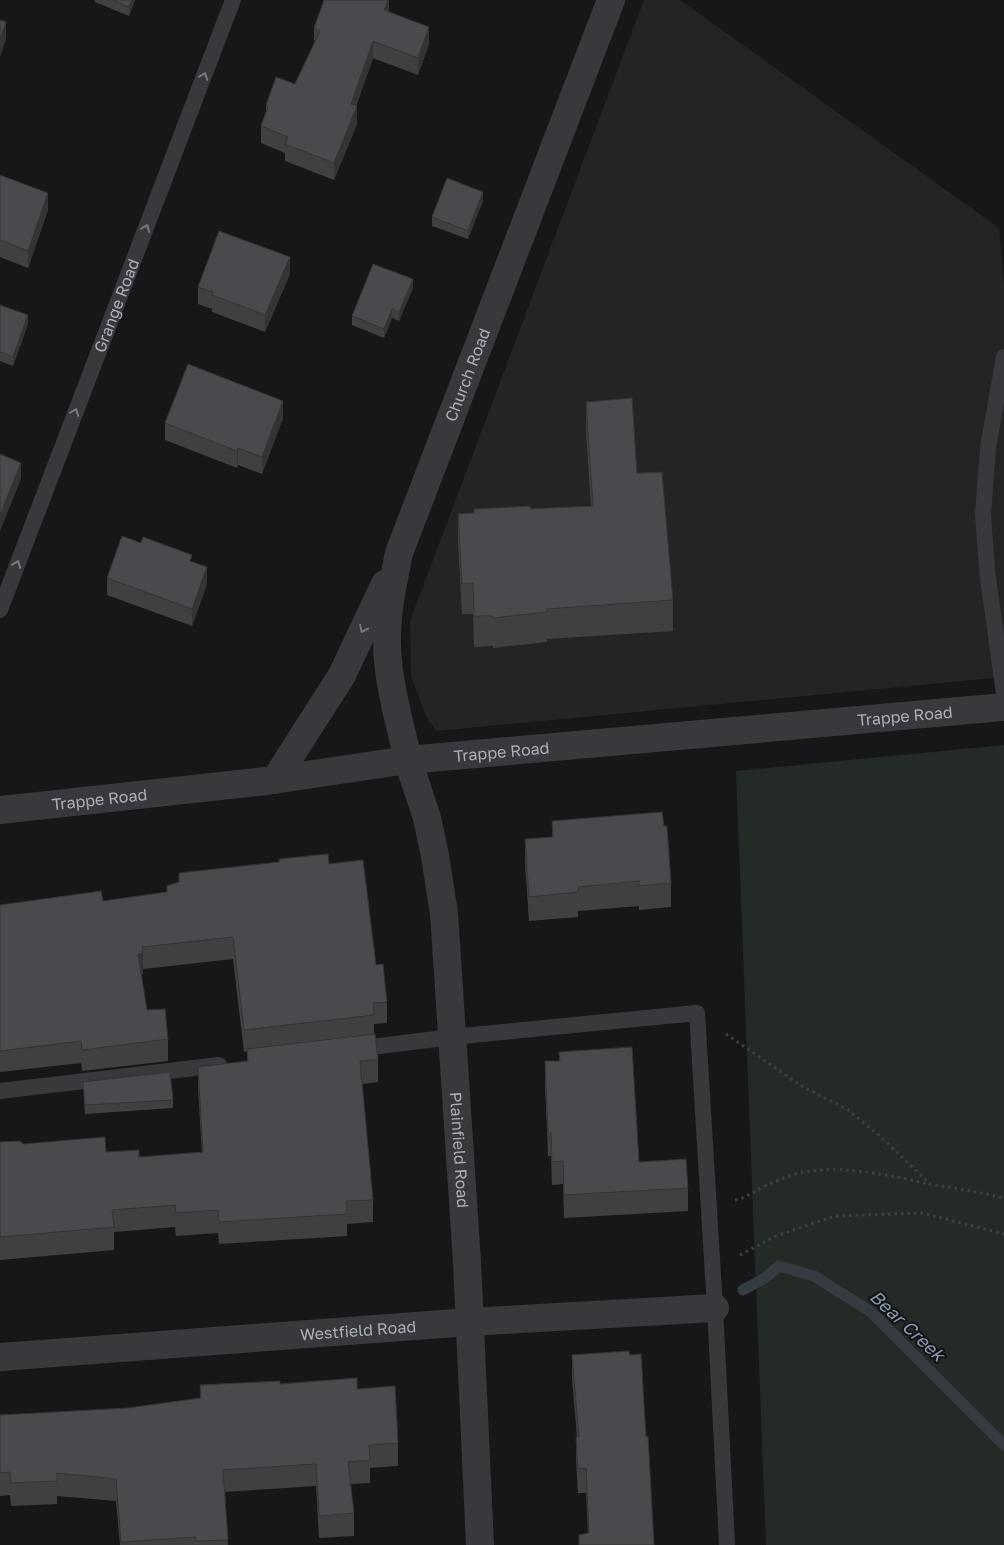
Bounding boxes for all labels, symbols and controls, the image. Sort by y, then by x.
one-way arrow [198,72,208,81]
one-way arrow [140,224,150,233]
street label: Grange Road [89,256,143,355]
street label: Church Road [440,325,494,424]
one-way arrow [69,408,79,417]
one-way arrow [11,560,22,569]
one-way arrow [359,624,370,633]
street label: Trappe Road [856,702,954,730]
street label: Trappe Road [453,737,550,766]
street label: Trappe Road [51,784,148,814]
street label: Plainfield Road [446,1091,473,1209]
water label: Bear Creek [866,1285,951,1367]
street label: Westfield Road [299,1316,417,1345]

